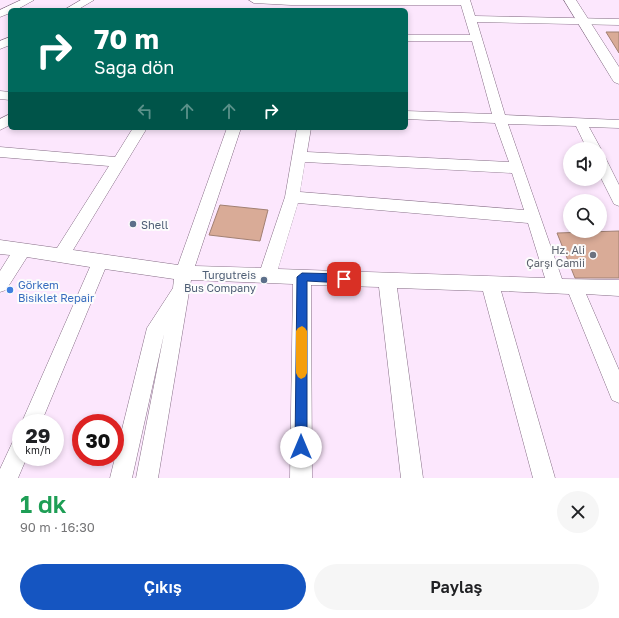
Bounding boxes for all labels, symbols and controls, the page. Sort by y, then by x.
text: 70 m [94,22,159,55]
icon: right [28,24,80,76]
text: Sağa dön [94,56,174,78]
icon: left [134,100,156,122]
icon: ahead [176,100,198,122]
icon: ahead [218,100,240,122]
icon: right [260,100,282,122]
map controls [563,142,607,238]
button: sound [563,142,607,186]
button: search [563,194,607,238]
place label: Shell [141,218,169,231]
marker: Shell [128,219,138,229]
place label: Hz. Ali Çarşı Camii [526,243,585,269]
marker: Hz. Ali Çarşı Camii [588,250,598,260]
pin [327,262,361,296]
place label: Turgutreis Bus Company [184,268,256,294]
icon: arrive [333,268,355,290]
marker: Turgutreis Bus Company [259,275,269,285]
place label: Görkem Bisiklet Repair [18,278,95,304]
marker: Görkem Bisiklet Repair [5,285,15,295]
speed limit sign: 30 [72,414,124,466]
text: 29 [26,423,50,447]
position arrow [280,426,322,468]
text: km/h [25,444,51,456]
text: 1 dk [20,489,67,518]
button: close [557,491,599,533]
text: 90 m · 16:30 [20,519,95,535]
button: Çıkış [20,564,306,610]
button: Paylaş [314,564,599,610]

